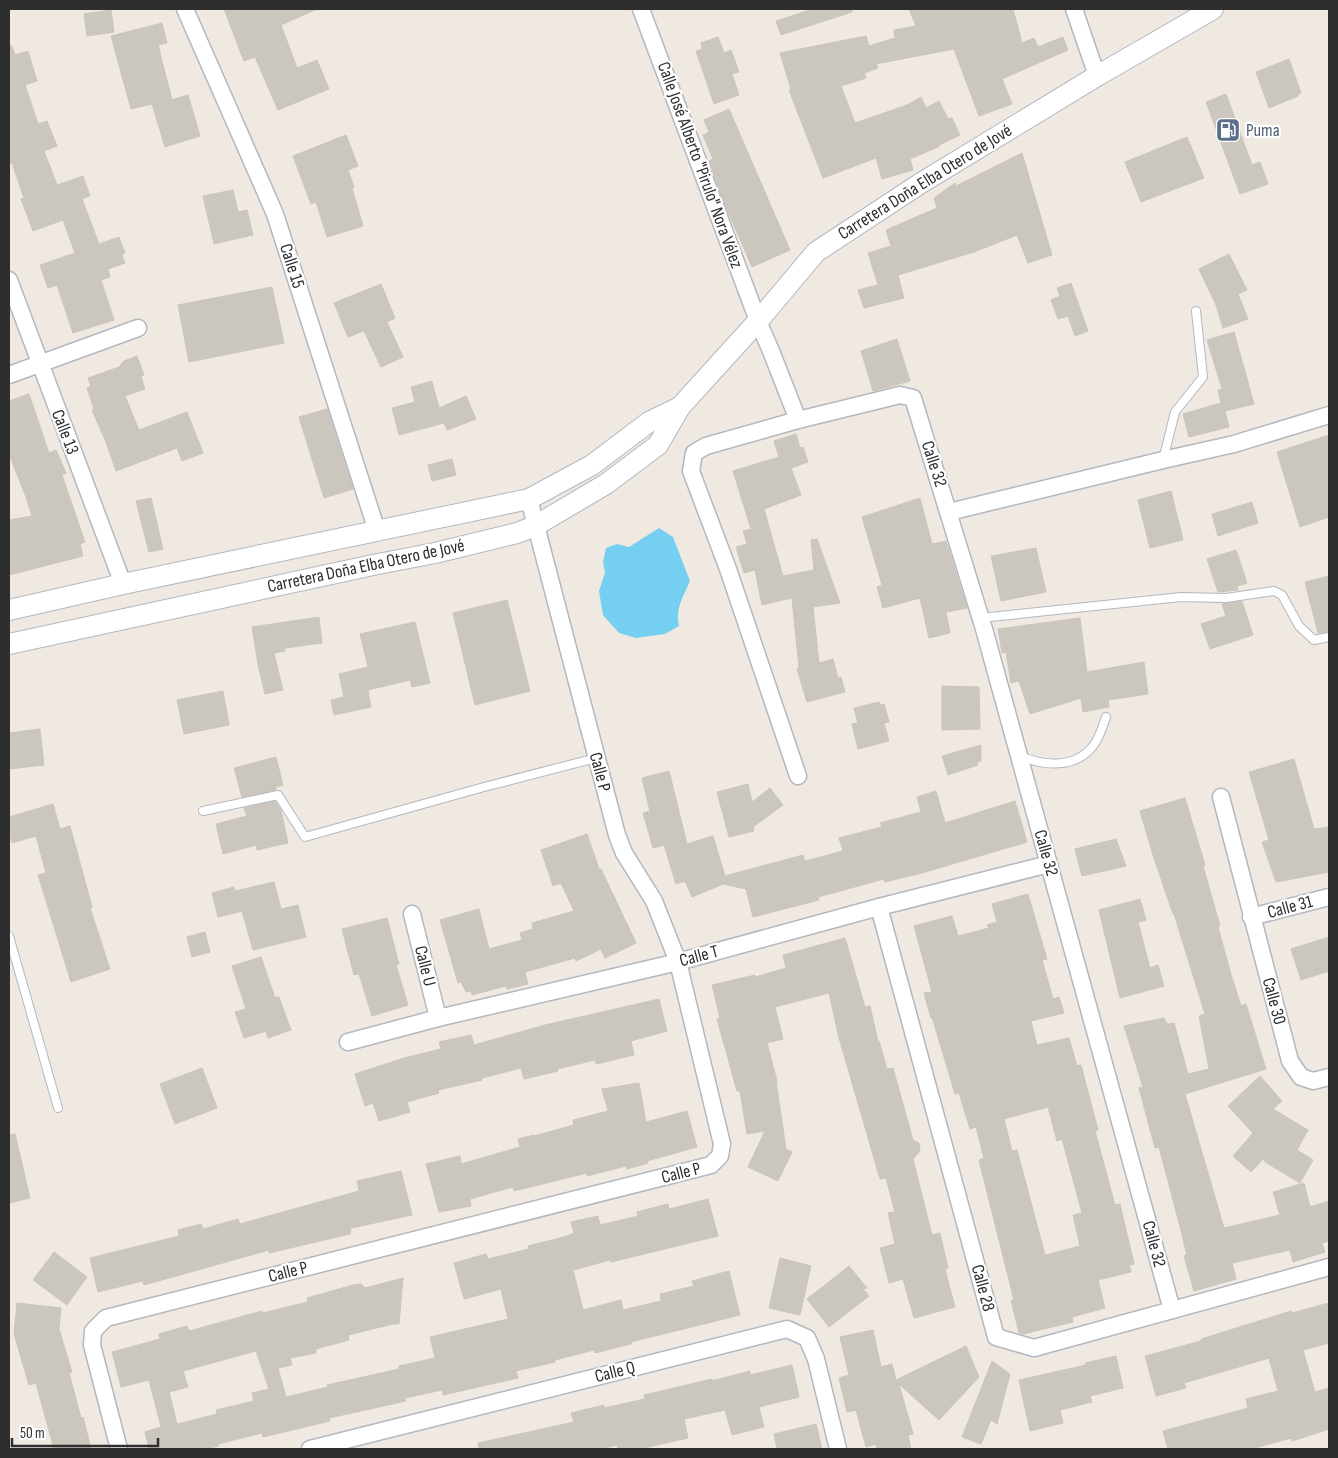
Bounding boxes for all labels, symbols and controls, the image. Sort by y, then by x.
street label: Calle José Alberto "Pirulo" Nora Vélez [653,59,747,271]
fuel station icon: Puma [1215,117,1241,143]
street label: Carretera Doña Elba Otero de Jové [834,120,1016,244]
place label: Puma [1246,120,1280,141]
street label: Calle 15 [275,241,309,291]
street label: Calle 13 [47,407,83,457]
street label: Calle 32 [917,438,951,490]
street label: Carretera Doña Elba Otero de Jové [266,535,466,597]
street label: Calle P [585,750,615,794]
street label: Calle 32 [1029,827,1063,879]
street label: Calle 31 [1265,891,1316,923]
street label: Calle T [677,941,721,971]
street label: Calle U [410,944,440,988]
street label: Calle 30 [1258,975,1290,1027]
street label: Calle P [659,1158,703,1188]
street label: Calle 32 [1138,1219,1170,1269]
street label: Calle P [266,1257,310,1287]
street label: Calle 28 [967,1262,999,1314]
street label: Calle Q [593,1357,637,1387]
scale bar [12,1416,159,1448]
text: 50 m [20,1424,45,1443]

